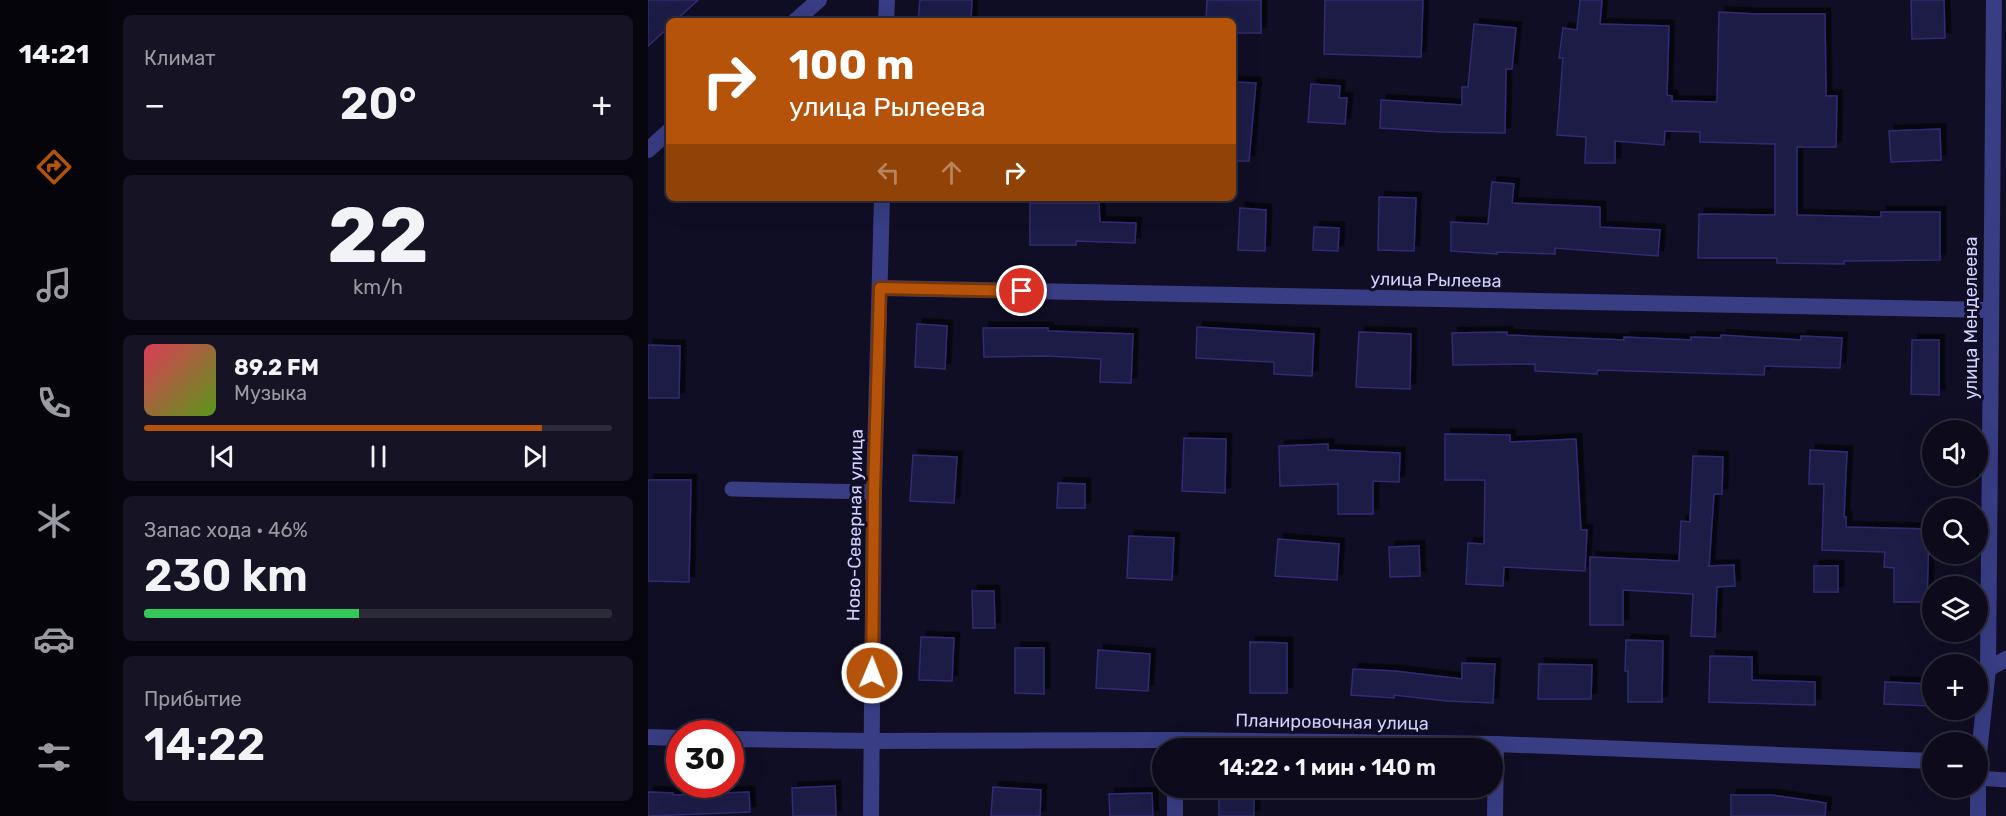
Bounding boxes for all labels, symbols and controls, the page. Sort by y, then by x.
text: 14:21 [19,38,89,70]
text: 100 m [789,40,914,90]
icon: right [690,42,768,120]
text: Климат [144,46,216,70]
text: 20° [340,77,417,130]
text: − [144,85,165,124]
text: + [591,85,612,124]
text: улица Рылеева [789,91,986,123]
icon: directions [33,146,75,188]
icon: left [872,156,905,189]
icon: ahead [935,156,968,189]
icon: right [998,156,1031,189]
text: 22 [327,189,429,282]
street label: улица Менделеева [1960,237,1982,399]
icon: music [33,264,75,306]
pin [996,265,1047,316]
street label: улица Рылеева [1370,268,1502,292]
icon: arrive [1005,274,1038,307]
text: km/h [353,275,403,299]
text: 89.2 FM [234,354,319,381]
text: Музыка [234,381,307,405]
icon: phone [33,382,75,424]
map controls [1922,420,1988,798]
button: sound [1922,420,1988,486]
street label: Ново-Северная улица [842,429,868,621]
icon: previous [206,440,239,473]
icon: pause [362,440,395,473]
icon: next [518,440,551,473]
button: search [1922,498,1988,564]
icon: climate [33,500,75,542]
text: Запас хода · 46% [144,518,308,542]
text: 230 km [144,549,308,602]
button: layers [1922,576,1988,642]
icon: car [33,618,75,660]
position arrow [840,641,904,705]
button: + [1922,654,1988,720]
text: Прибытие [144,687,242,711]
street label: Планировочная улица [1235,709,1429,735]
text: 14:22 [144,718,265,771]
speed limit sign: 30 [666,720,744,798]
button: − [1922,732,1988,798]
icon: filters [33,736,75,778]
text: 14:22 · 1 мин · 140 m [1219,754,1436,781]

